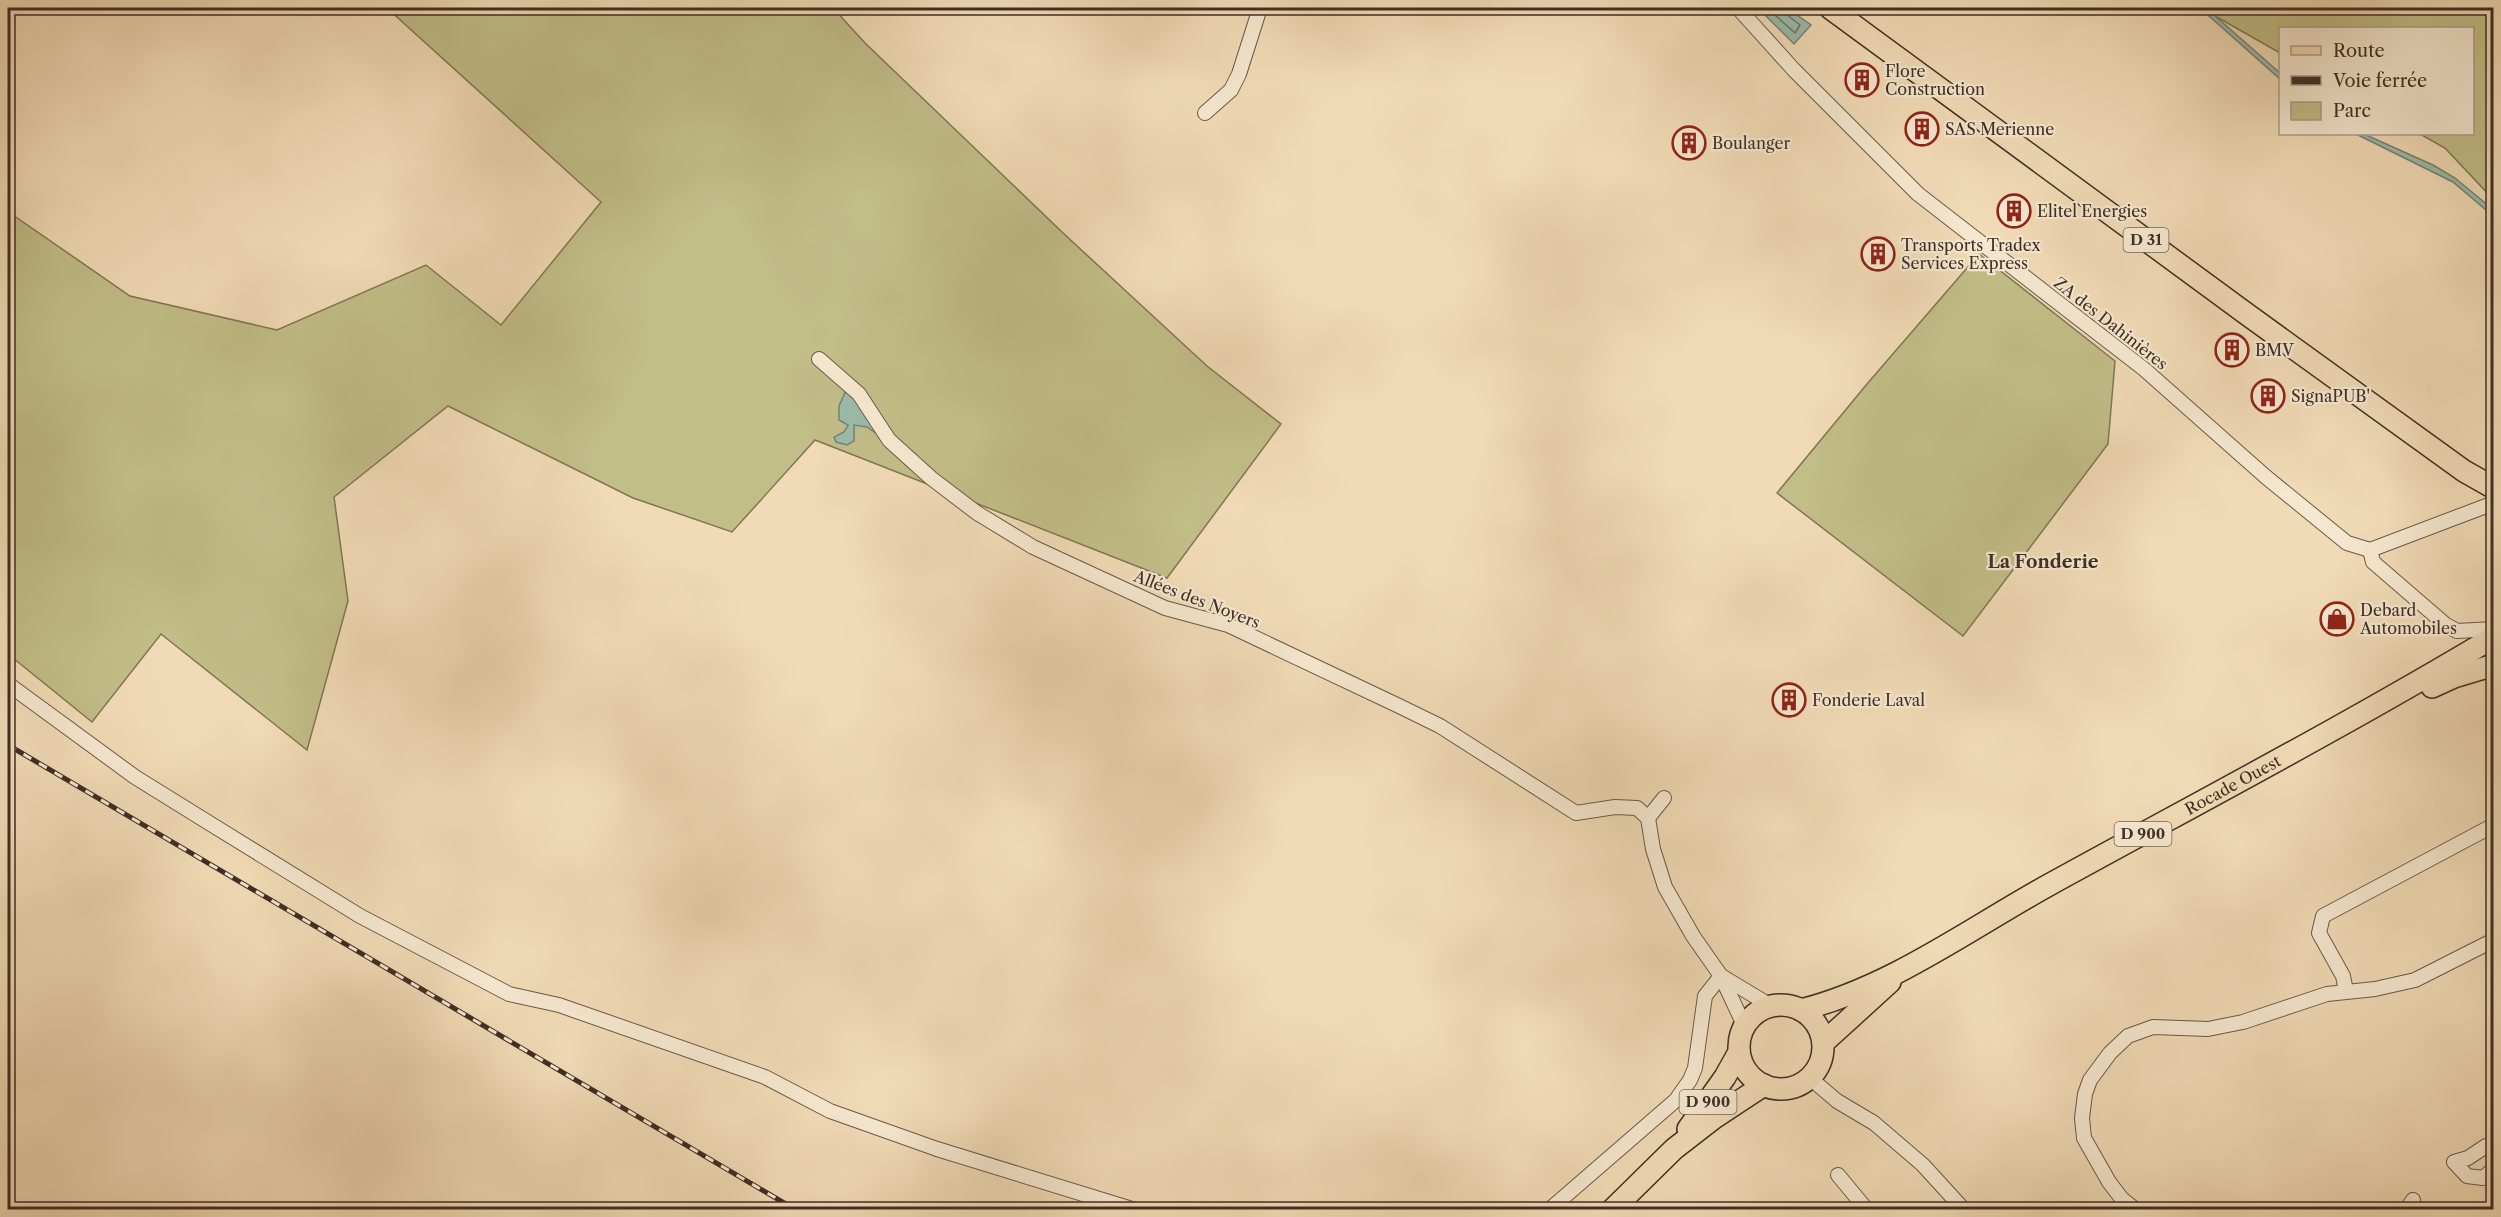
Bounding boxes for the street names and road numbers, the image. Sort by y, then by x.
road number: D 31 [2124,228,2168,252]
street label: ZA des Dahinières [2050,272,2172,374]
street label: Allées des Noyers [1130,565,1263,632]
street label: Rocade Ouest [2181,750,2284,819]
road number: D 900 [2114,822,2172,846]
road number: D 900 [1680,1090,1736,1114]

